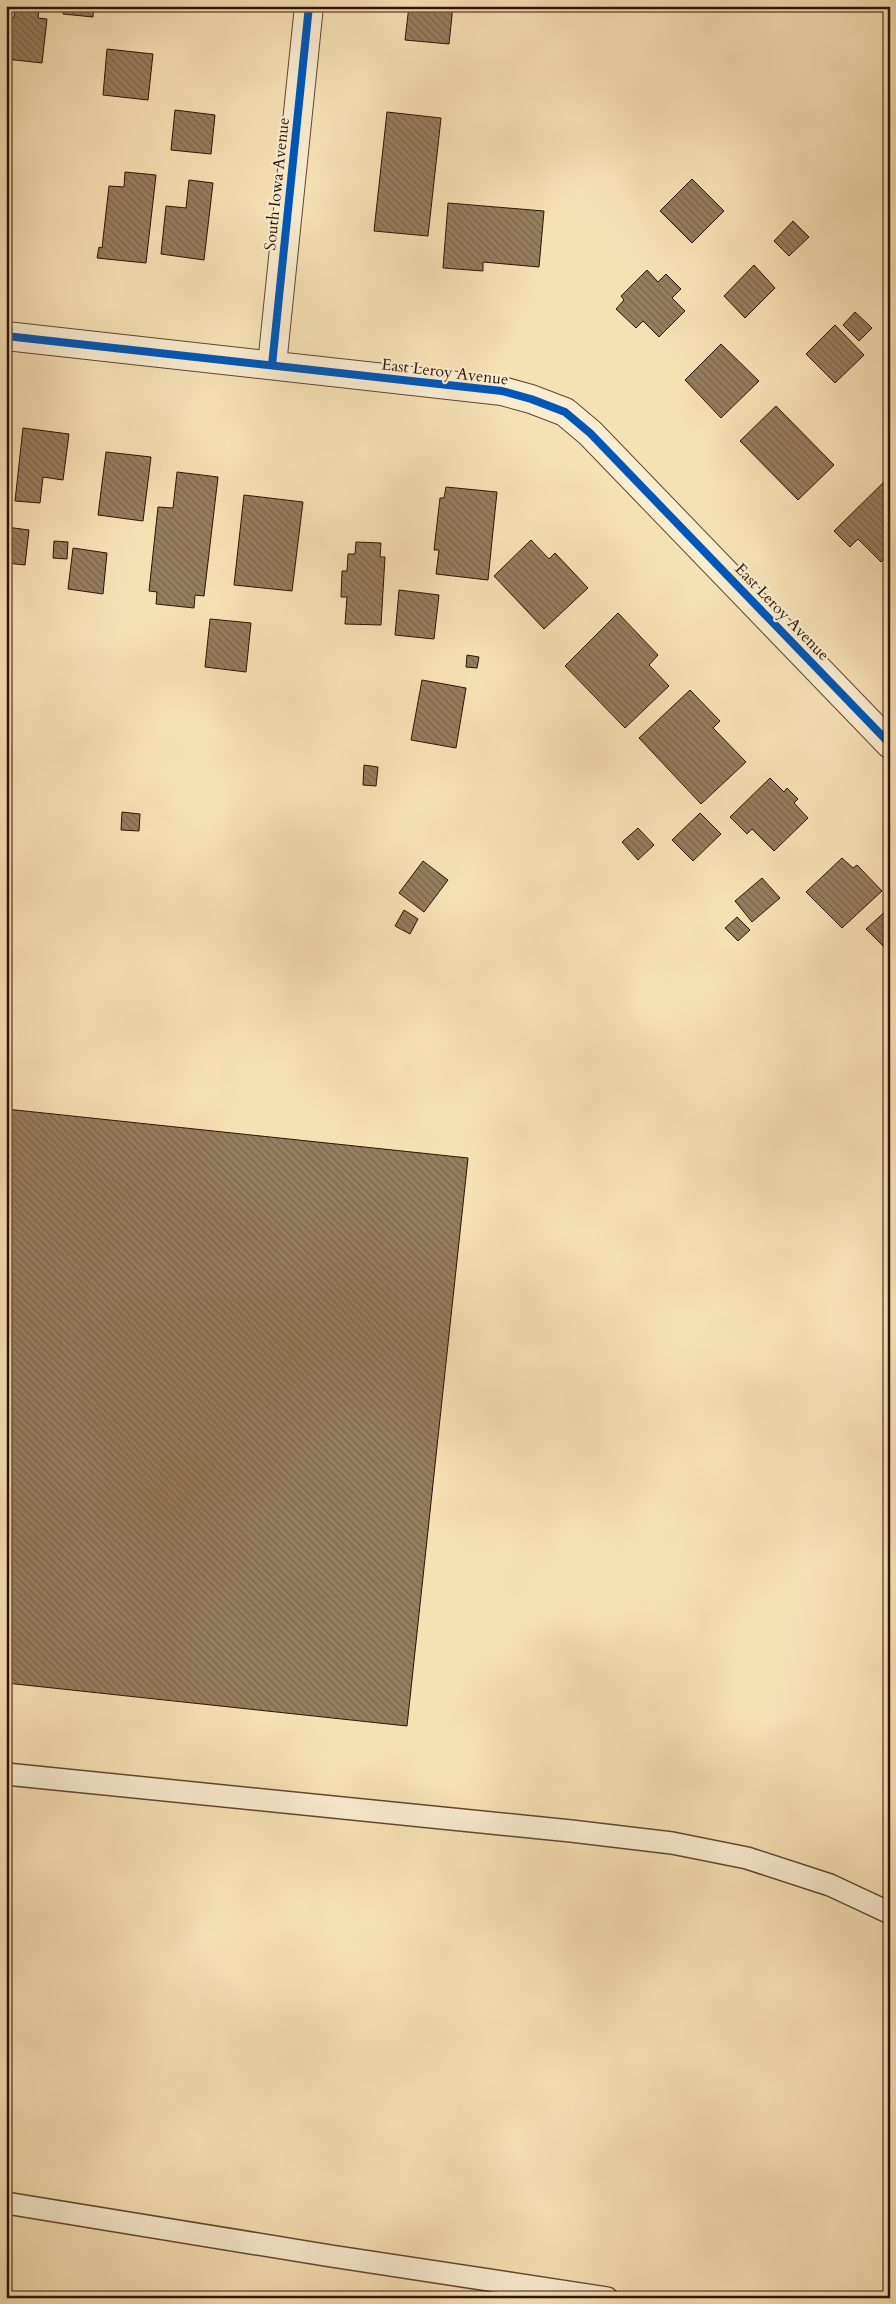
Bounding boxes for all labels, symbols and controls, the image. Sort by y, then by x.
street label: South Iowa Avenue [259,116,295,252]
street label: East Leroy Avenue [380,353,510,391]
street label: East Leroy Avenue [730,558,834,666]

